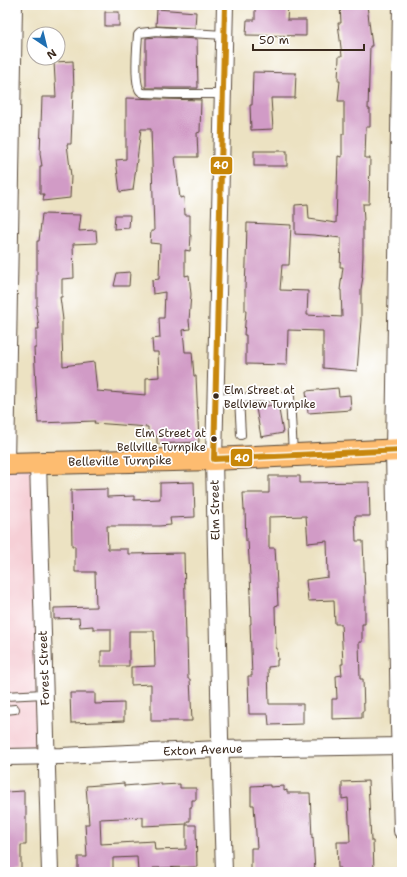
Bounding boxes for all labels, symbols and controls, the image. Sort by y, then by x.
north arrow [26,26,66,66]
scale bar [253,26,364,52]
text: 50 m [259,32,289,48]
text: N [43,45,59,63]
line badge: 40 [210,156,233,175]
text: 40 [213,158,229,173]
place label: Elm Street at Bellview Turnpike [224,383,316,412]
marker: Elm Street at Bellview Turnpike [211,391,221,401]
place label: Elm Street at Bellville Turnpike [117,426,206,455]
marker: Elm Street at Bellville Turnpike [209,434,219,444]
line badge: 40 [230,448,253,467]
text: 40 [234,451,250,466]
street label: Belleville Turnpike [68,452,172,470]
street label: Elm Street [206,480,224,540]
street label: Forest Street [35,630,53,706]
street label: Exton Avenue [163,741,243,759]

